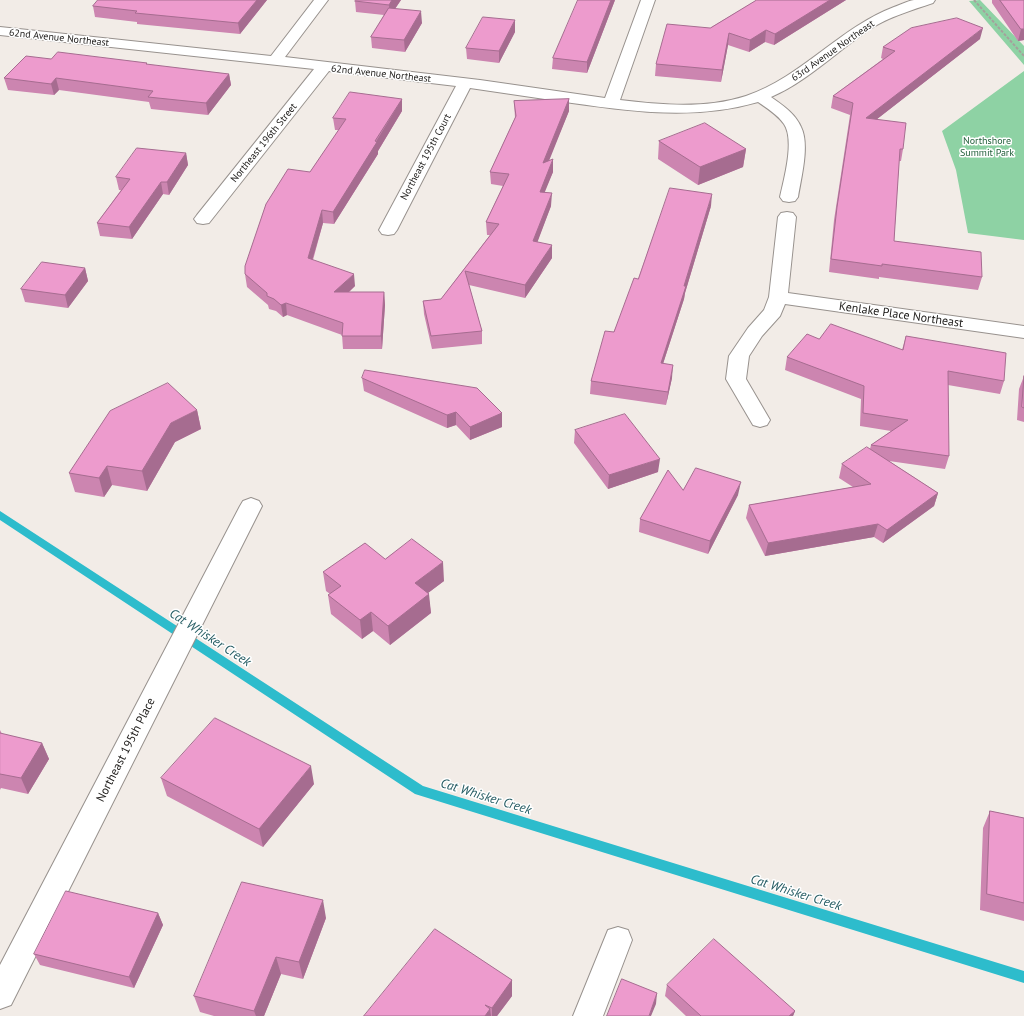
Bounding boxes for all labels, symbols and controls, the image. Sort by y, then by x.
street label: 63rd Avenue Northeast [789,18,877,84]
street label: 62nd Avenue Northeast [8,27,110,49]
street label: 62nd Avenue Northeast [330,63,432,85]
street label: Northeast 196th Street [228,101,300,185]
street label: Northeast 195th Court [398,112,454,202]
park label: Northshore Summit Park [960,135,1014,158]
street label: Kenlake Place Northeast [838,299,964,331]
water label: Cat Whisker Creek [166,606,254,670]
street label: Northeast 195th Place [94,696,158,804]
water label: Cat Whisker Creek [439,776,533,818]
water label: Cat Whisker Creek [749,872,843,914]

